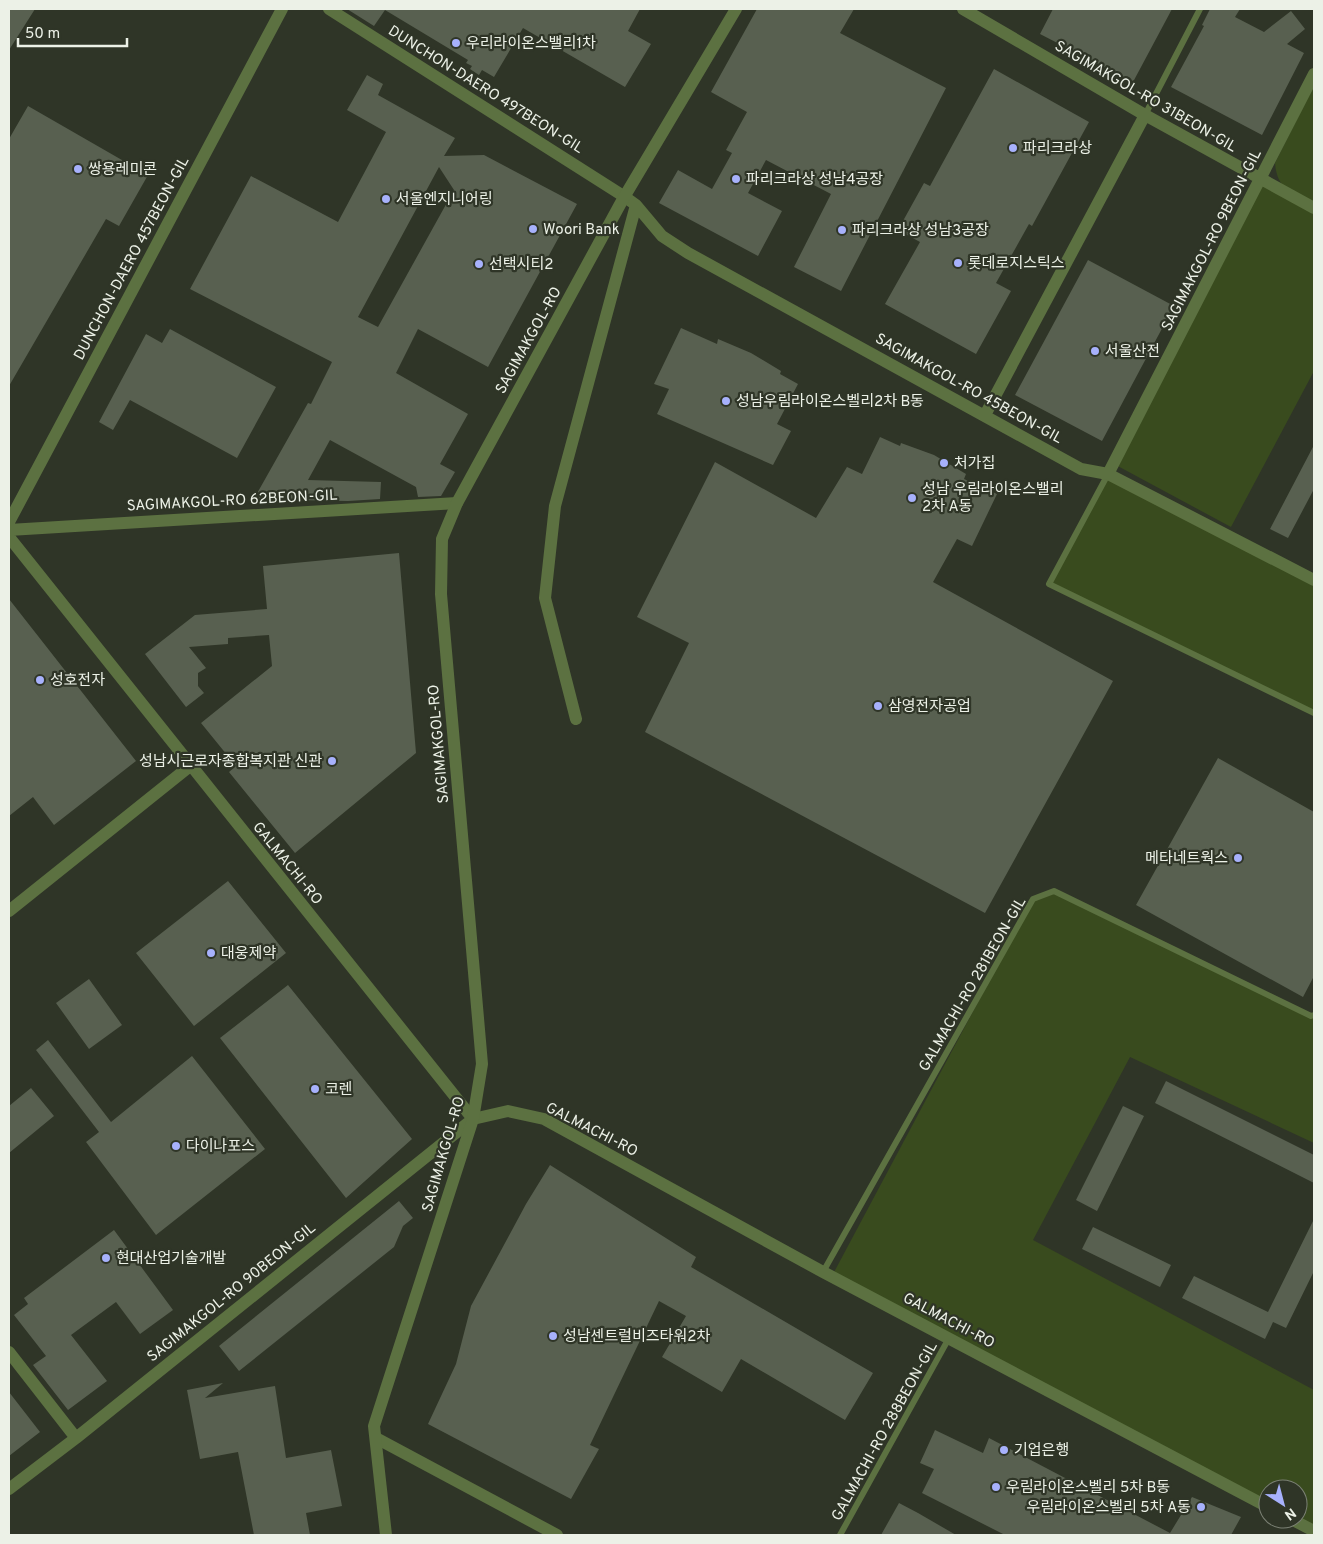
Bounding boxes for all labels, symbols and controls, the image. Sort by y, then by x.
scale bar [18,15,126,47]
street label: DUNCHON-DAERO 497BEON-GIL [384,22,586,158]
text: 50 m [25,25,60,44]
place label: 우리라이온스밸리1차 [466,35,596,54]
marker: 우리라이온스밸리1차 [450,37,462,49]
street label: SAGIMAKGOL-RO 31BEON-GIL [1051,37,1240,157]
place label: 파리크라상 [1023,140,1092,159]
marker: 파리크라상 [1007,142,1019,154]
street label: SAGIMAKGOL-RO 9BEON-GIL [1158,147,1267,335]
street label: DUNCHON-DAERO 457BEON-GIL [70,154,194,364]
place label: 쌍용레미콘 [88,161,157,180]
marker: 쌍용레미콘 [72,163,84,175]
place label: 파리크라상 성남4공장 [746,171,883,190]
marker: 파리크라상 성남4공장 [730,173,742,185]
place label: 서울엔지니어링 [396,191,493,210]
marker: 서울엔지니어링 [380,193,392,205]
place label: Woori Bank [543,221,620,240]
place label: 파리크라상 성남3공장 [852,222,989,241]
marker: Woori Bank [527,223,539,235]
marker: 파리크라상 성남3공장 [836,224,848,236]
place label: 롯데로지스틱스 [968,255,1065,274]
place label: 선택시티2 [489,256,553,275]
marker: 롯데로지스틱스 [952,257,964,269]
marker: 선택시티2 [473,258,485,270]
street label: SAGIMAKGOL-RO [492,284,567,398]
street label: SAGIMAKGOL-RO 45BEON-GIL [871,330,1065,449]
place label: 서울산전 [1105,343,1160,362]
marker: 서울산전 [1089,345,1101,357]
place label: 성남우림라이온스벨리2차 B동 [736,393,924,412]
marker: 성남우림라이온스벨리2차 B동 [720,395,732,407]
place label: 처가집 [954,455,995,474]
marker: 처가집 [938,457,950,469]
place label: 성남 우림라이온스밸리 2차 A동 [922,481,1064,517]
street label: SAGIMAKGOL-RO 62BEON-GIL [126,486,338,517]
marker: 성남 우림라이온스밸리 2차 A동 [906,492,918,504]
place label: 성호전자 [50,672,105,691]
marker: 성호전자 [34,674,46,686]
street label: SAGIMAKGOL-RO [425,684,454,804]
place label: 삼영전자공업 [888,698,971,717]
marker: 삼영전자공업 [872,700,884,712]
place label: 성남시근로자종합복지관 신관 [139,753,322,772]
marker: 성남시근로자종합복지관 신관 [326,755,338,767]
street label: GALMACHI-RO [248,819,326,909]
place label: 메타네트웍스 [1145,850,1228,869]
marker: 메타네트웍스 [1232,852,1244,864]
street label: GALMACHI-RO 281BEON-GIL [916,894,1031,1075]
place label: 대웅제약 [221,945,276,964]
marker: 대웅제약 [205,947,217,959]
place label: 코렌 [325,1081,353,1100]
marker: 코렌 [309,1083,321,1095]
street label: SAGIMAKGOL-RO [419,1094,470,1214]
street label: GALMACHI-RO [542,1099,641,1162]
place label: 다이나포스 [186,1138,255,1157]
marker: 다이나포스 [170,1140,182,1152]
street label: SAGIMAKGOL-RO 90BEON-GIL [144,1219,320,1367]
place label: 현대산업기술개발 [116,1249,227,1269]
marker: 현대산업기술개발 [100,1252,112,1264]
street label: GALMACHI-RO [899,1289,997,1353]
place label: 성남센트럴비즈타워2차 [563,1328,710,1347]
marker: 성남센트럴비즈타워2차 [547,1330,559,1342]
street label: GALMACHI-RO 288BEON-GIL [828,1339,943,1525]
place label: 기업은행 [1014,1442,1069,1461]
marker: 기업은행 [998,1444,1010,1456]
place label: 우림라이온스벨리 5차 B동 [1006,1479,1170,1498]
north arrow [1258,1479,1308,1529]
marker: 우림라이온스벨리 5차 B동 [990,1481,1002,1493]
place label: 우림라이온스벨리 5차 A동 [1026,1499,1191,1518]
marker: 우림라이온스벨리 5차 A동 [1195,1501,1207,1513]
text: N [1281,1503,1299,1523]

